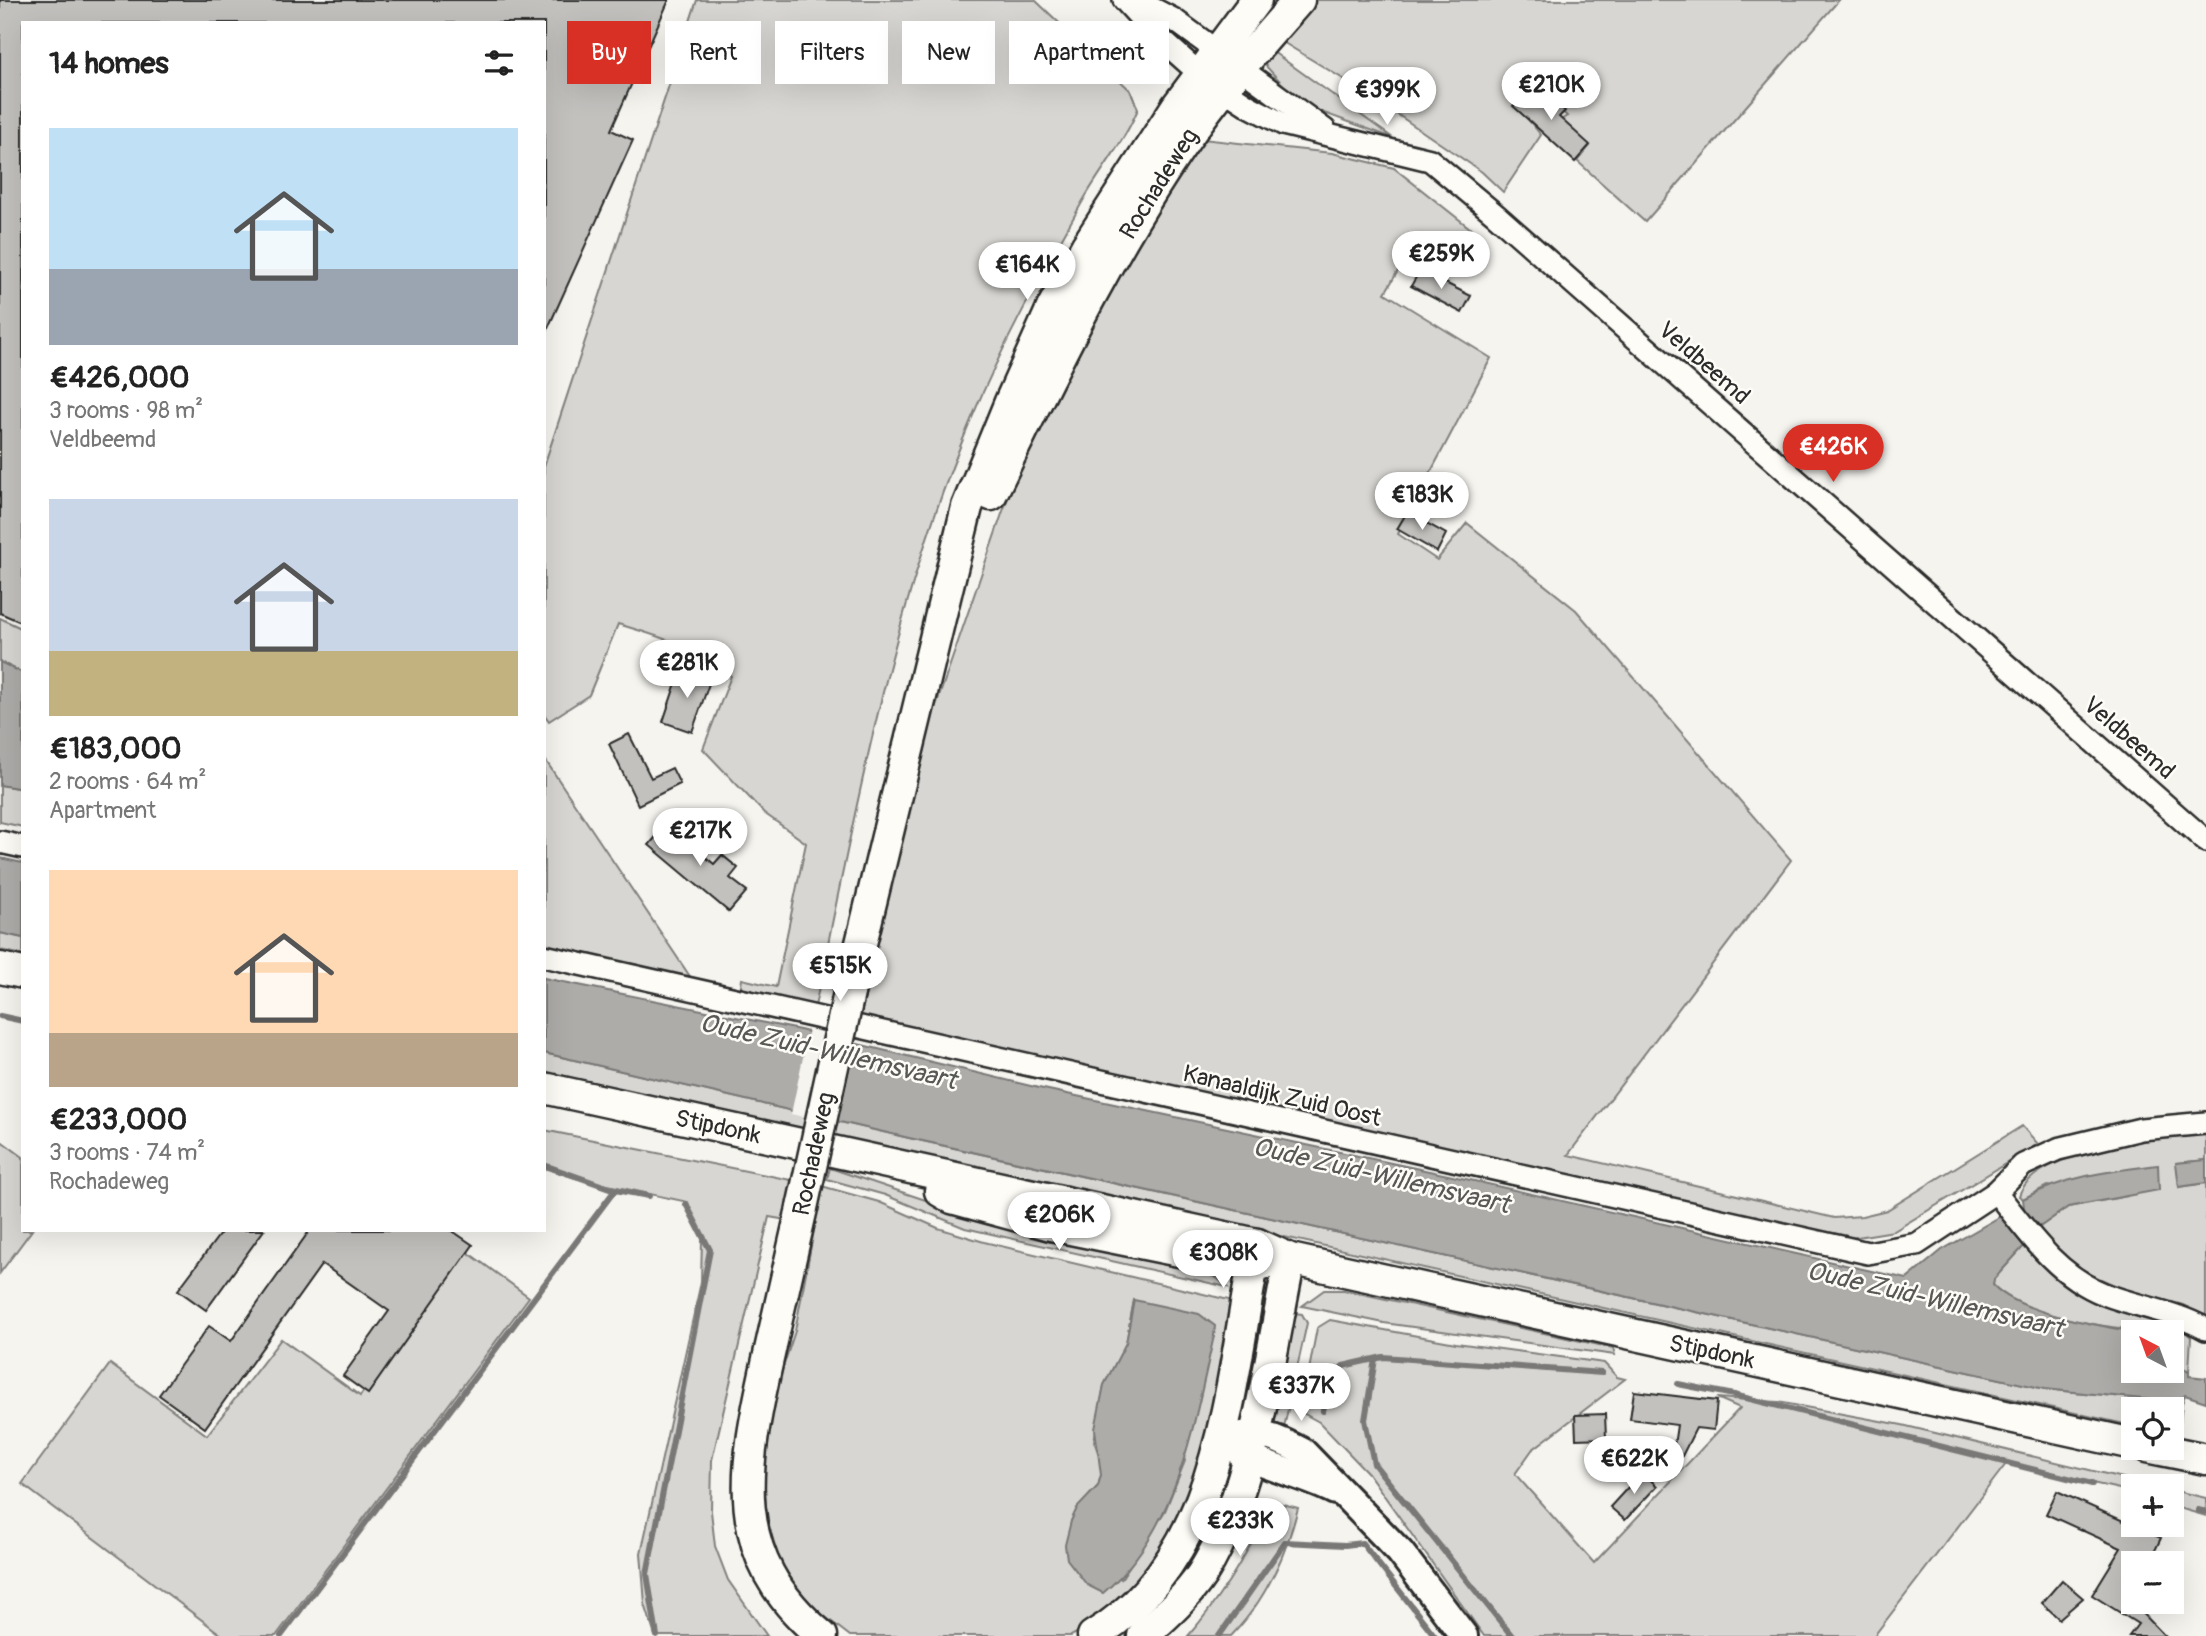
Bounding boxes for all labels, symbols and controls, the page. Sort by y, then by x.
chip: Buy [567,21,651,84]
chip: Rent [665,21,761,84]
chip: Filters [775,21,888,84]
chip: New [902,21,995,84]
chip: Apartment [1009,21,1169,84]
icon: filters [480,44,518,82]
text: 14 homes [49,45,169,82]
pin: €210K [1502,62,1600,122]
pin: €399K [1338,68,1436,127]
text: €210K [1518,70,1584,99]
text: €399K [1354,75,1420,104]
street label: Rochadeweg [1113,123,1205,245]
icon: home [221,173,347,299]
pin: €259K [1392,232,1490,291]
text: €259K [1408,239,1474,268]
pin: €164K [978,243,1076,302]
text: €164K [995,250,1059,279]
street label: Veldbeemd [1652,315,1756,411]
text: €426,000 [49,359,190,396]
text: 3 rooms · 98 m² [49,396,203,425]
pin: €426K [1784,424,1882,484]
text: Veldbeemd [49,425,156,454]
text: €426K [1799,432,1867,461]
pin: €183K [1373,472,1471,532]
text: €183K [1391,480,1453,509]
icon: home [221,544,347,670]
pin: €281K [638,640,736,700]
text: €281K [656,648,718,677]
street label: Veldbeemd [2077,690,2181,786]
text: €183,000 [49,730,181,767]
text: 2 rooms · 64 m² [49,767,206,796]
text: Apartment [49,796,156,825]
pin: €217K [651,808,749,868]
text: €217K [668,816,732,845]
icon: home [221,915,347,1041]
pin: €515K [791,944,889,1003]
text: €515K [809,951,871,980]
water label: Oude Zuid-Willemsvaart [697,1007,962,1098]
street label: Kanaaldijk Zuid Oost [1180,1059,1384,1133]
street label: Rochadeweg [787,1090,841,1218]
text: €233,000 [49,1101,187,1138]
street label: Stipdonk [673,1104,763,1150]
water label: Oude Zuid-Willemsvaart [1250,1131,1515,1222]
text: 3 rooms · 74 m² [49,1138,205,1167]
text: Rochadeweg [49,1167,169,1196]
pin: €206K [1010,1192,1108,1252]
text: €206K [1023,1200,1095,1229]
pin: €308K [1174,1230,1272,1290]
text: €308K [1188,1238,1258,1267]
water label: Oude Zuid-Willemsvaart [1804,1255,2069,1346]
north arrow [2121,1320,2184,1382]
map controls [2121,1320,2184,1614]
street label: Stipdonk [1667,1329,1757,1375]
pin: €337K [1252,1364,1350,1423]
text: €337K [1268,1371,1334,1400]
button: locate [2121,1397,2184,1460]
pin: €622K [1585,1436,1683,1496]
text: €622K [1600,1444,1668,1473]
button: + [2121,1474,2184,1537]
pin: €233K [1191,1498,1289,1558]
text: €233K [1207,1506,1273,1535]
button: − [2121,1551,2184,1614]

